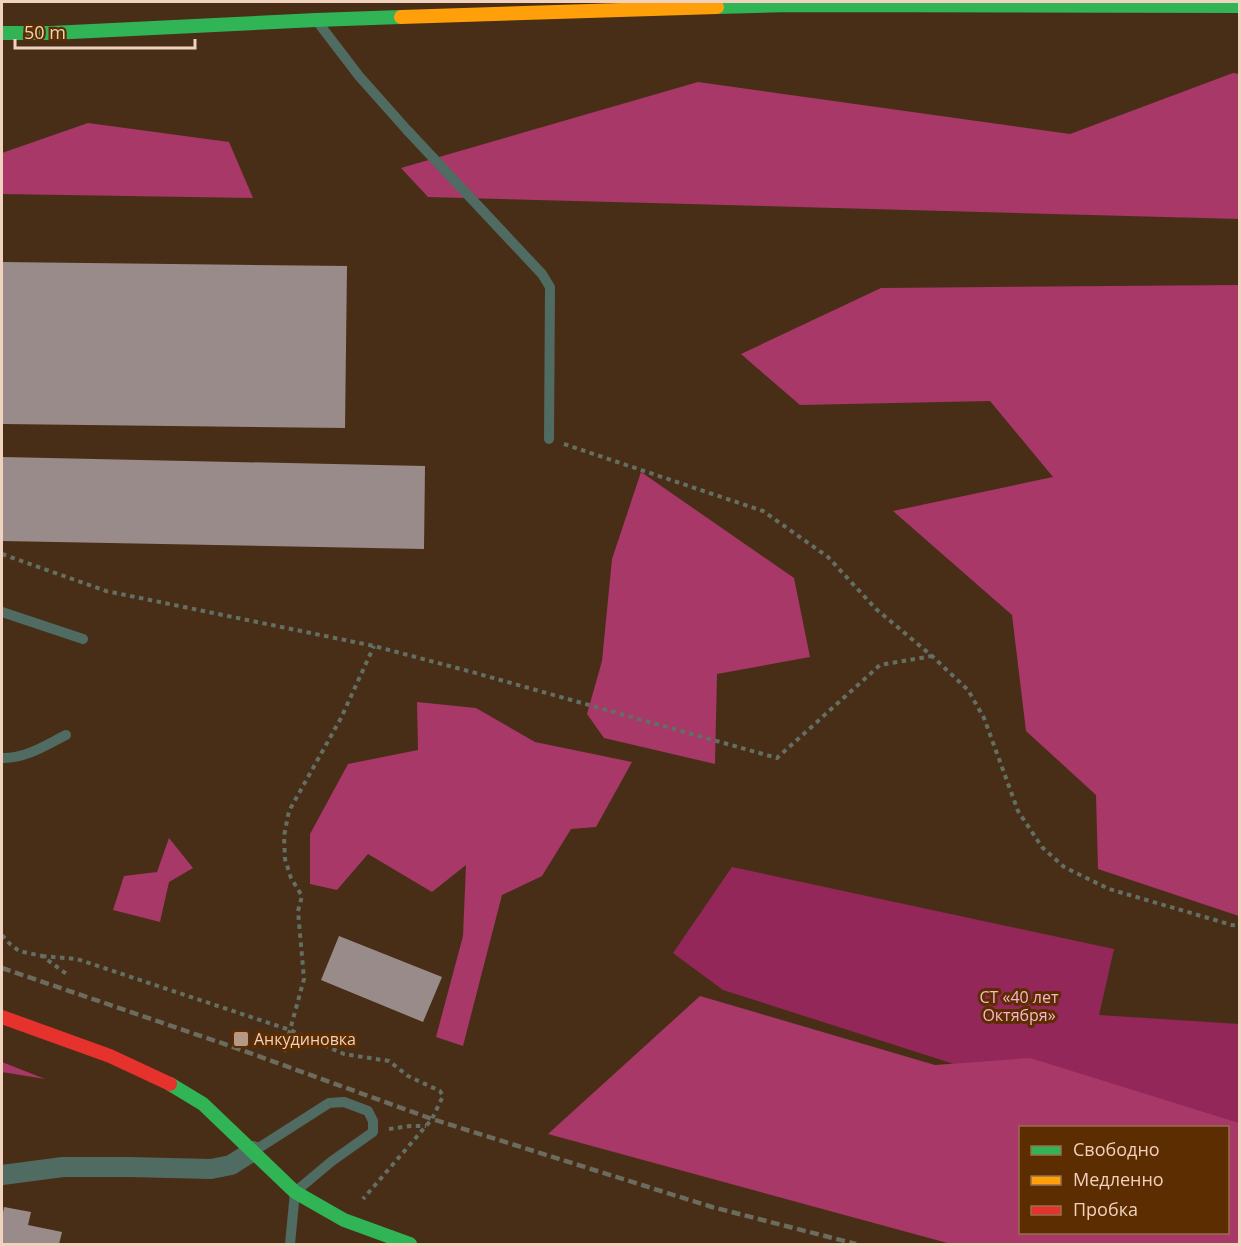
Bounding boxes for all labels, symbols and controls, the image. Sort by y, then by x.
scale bar [15,12,195,50]
text: 50 m [24,20,66,44]
park label: СТ «40 лет Октября» [979,986,1059,1026]
place label: Анкудиновка [254,1028,356,1050]
marker: Анкудиновка [232,1030,250,1048]
legend [1019,1126,1229,1234]
text: Свободно [1073,1137,1160,1161]
text: Медленно [1073,1167,1164,1191]
text: Пробка [1073,1197,1138,1221]

